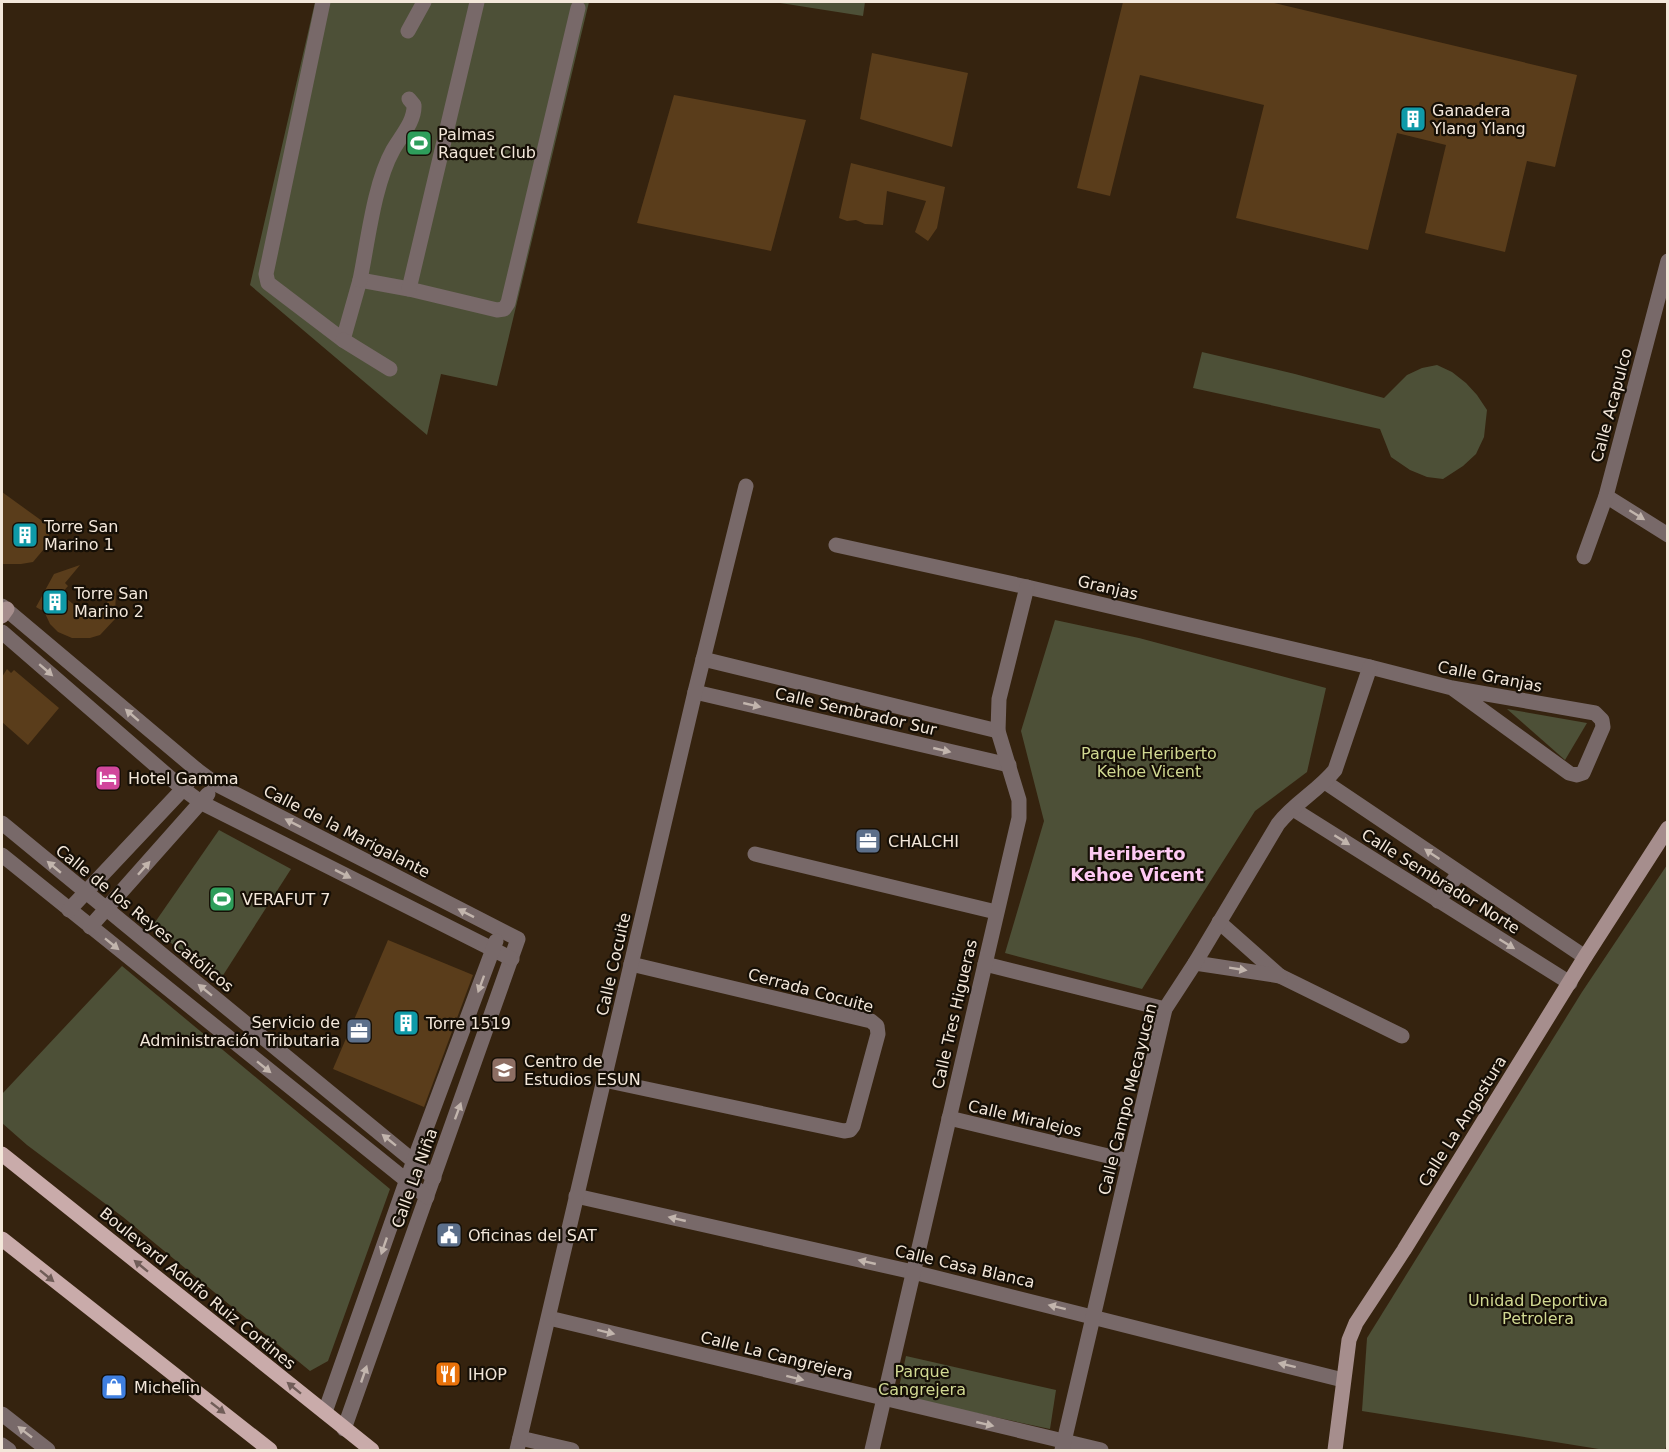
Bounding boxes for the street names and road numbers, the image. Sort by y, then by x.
street label: Calle Acapulco [1587,346,1636,464]
street label: Granjas [1076,571,1140,604]
street label: Calle Granjas [1436,657,1544,696]
street label: Calle Sembrador Sur [773,684,939,739]
street label: Calle de la Marigalante [260,781,433,882]
street label: Calle Sembrador Norte [1358,825,1523,938]
street label: Calle de los Reyes Católicos [52,841,237,996]
street label: Calle Cocuite [592,911,635,1018]
street label: Calle Tres Higueras [928,937,981,1091]
street label: Cerrada Cocuite [746,965,876,1016]
street label: Calle Campo Mecayucan [1094,1001,1161,1197]
street label: Calle La Angostura [1414,1052,1510,1190]
street label: Calle Miralejos [966,1096,1084,1141]
street label: Calle La Niña [388,1126,441,1231]
street label: Boulevard Adolfo Ruiz Cortines [96,1203,299,1373]
street label: Calle Casa Blanca [893,1241,1037,1292]
street label: Calle La Cangrejera [699,1327,855,1384]

